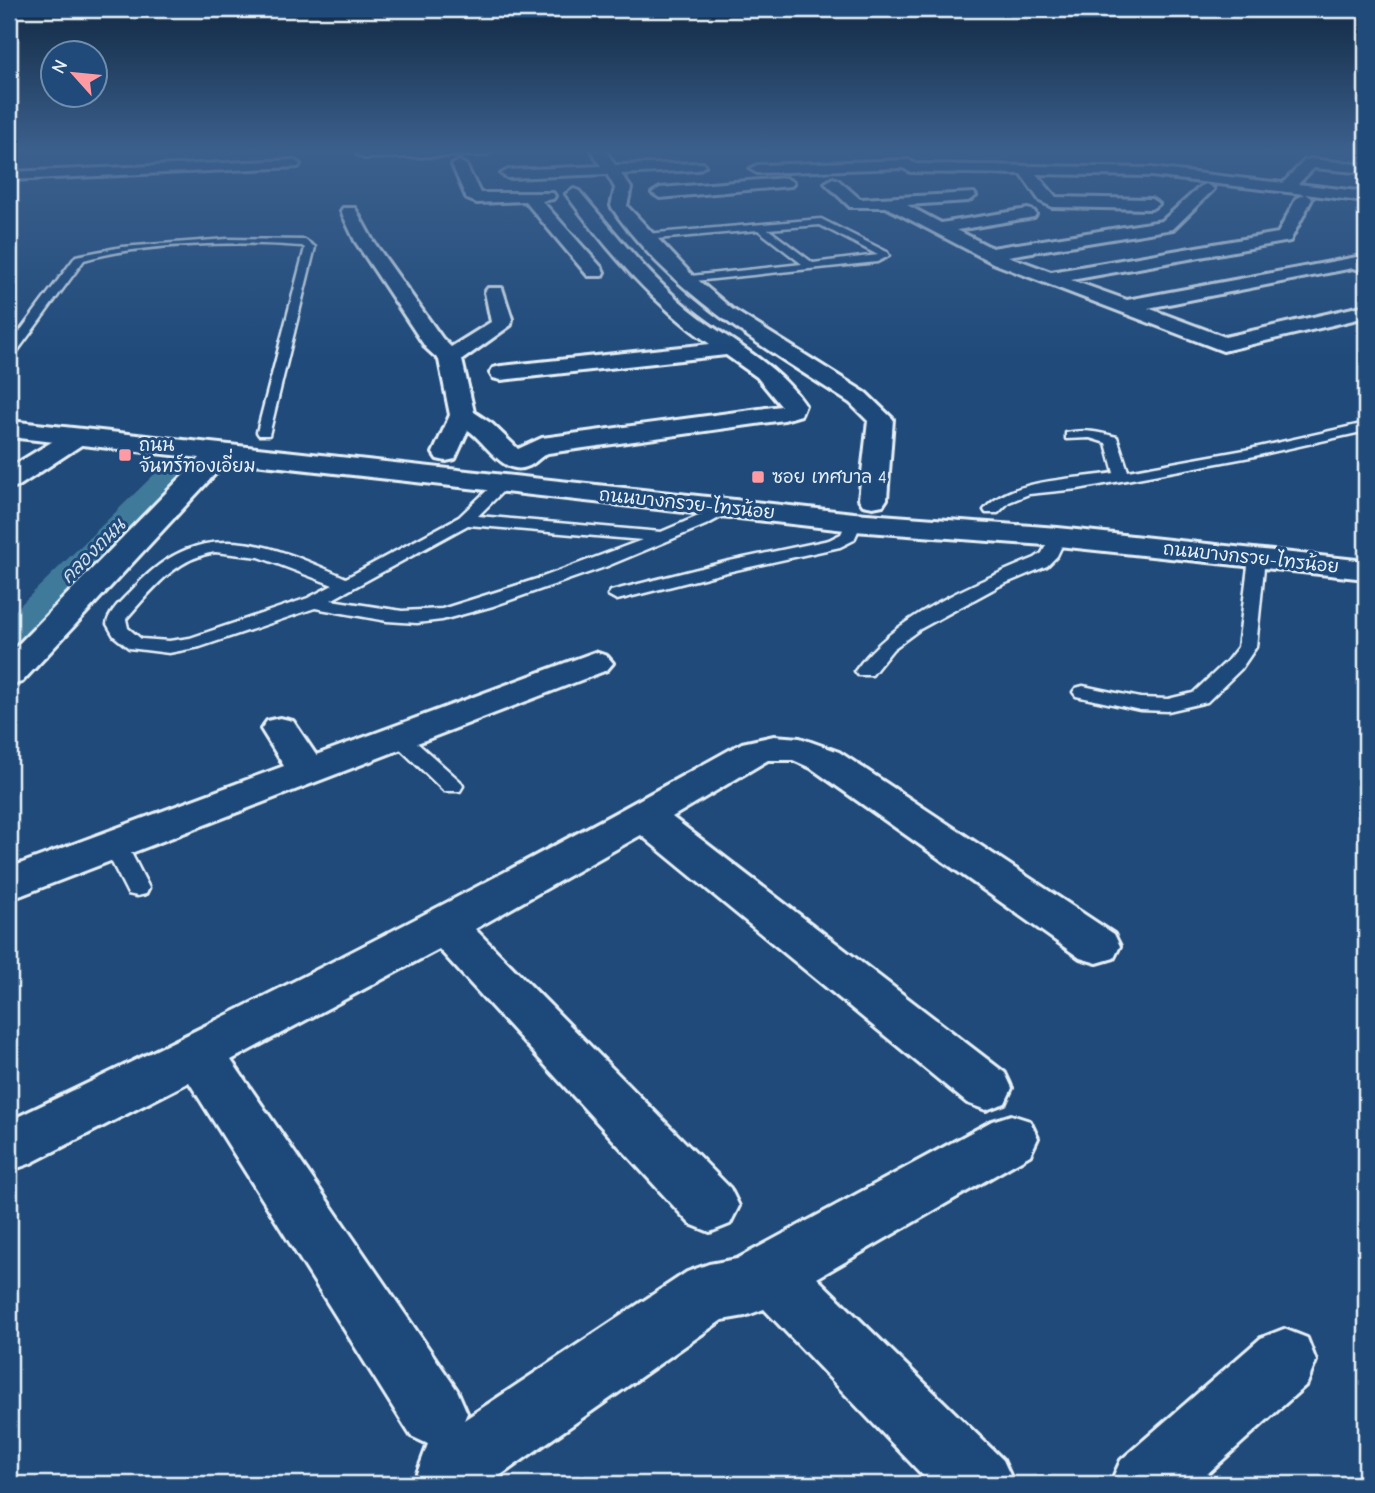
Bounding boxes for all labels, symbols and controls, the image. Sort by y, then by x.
north arrow [38,38,108,108]
text: N [47,56,72,77]
place label: ถนน จันทร์ทองเอี่ยม [139,435,256,477]
marker: ถนน จันทร์ทองเอี่ยม [117,447,133,463]
place label: ซอย เทศบาล 4 [772,467,887,488]
marker: ซอย เทศบาล 4 [750,469,766,485]
street label: ถนนบางกรวย-ไทรน้อย [598,481,776,524]
water label: คลองถนน [56,513,131,588]
street label: ถนนบางกรวย-ไทรน้อย [1162,535,1340,578]

